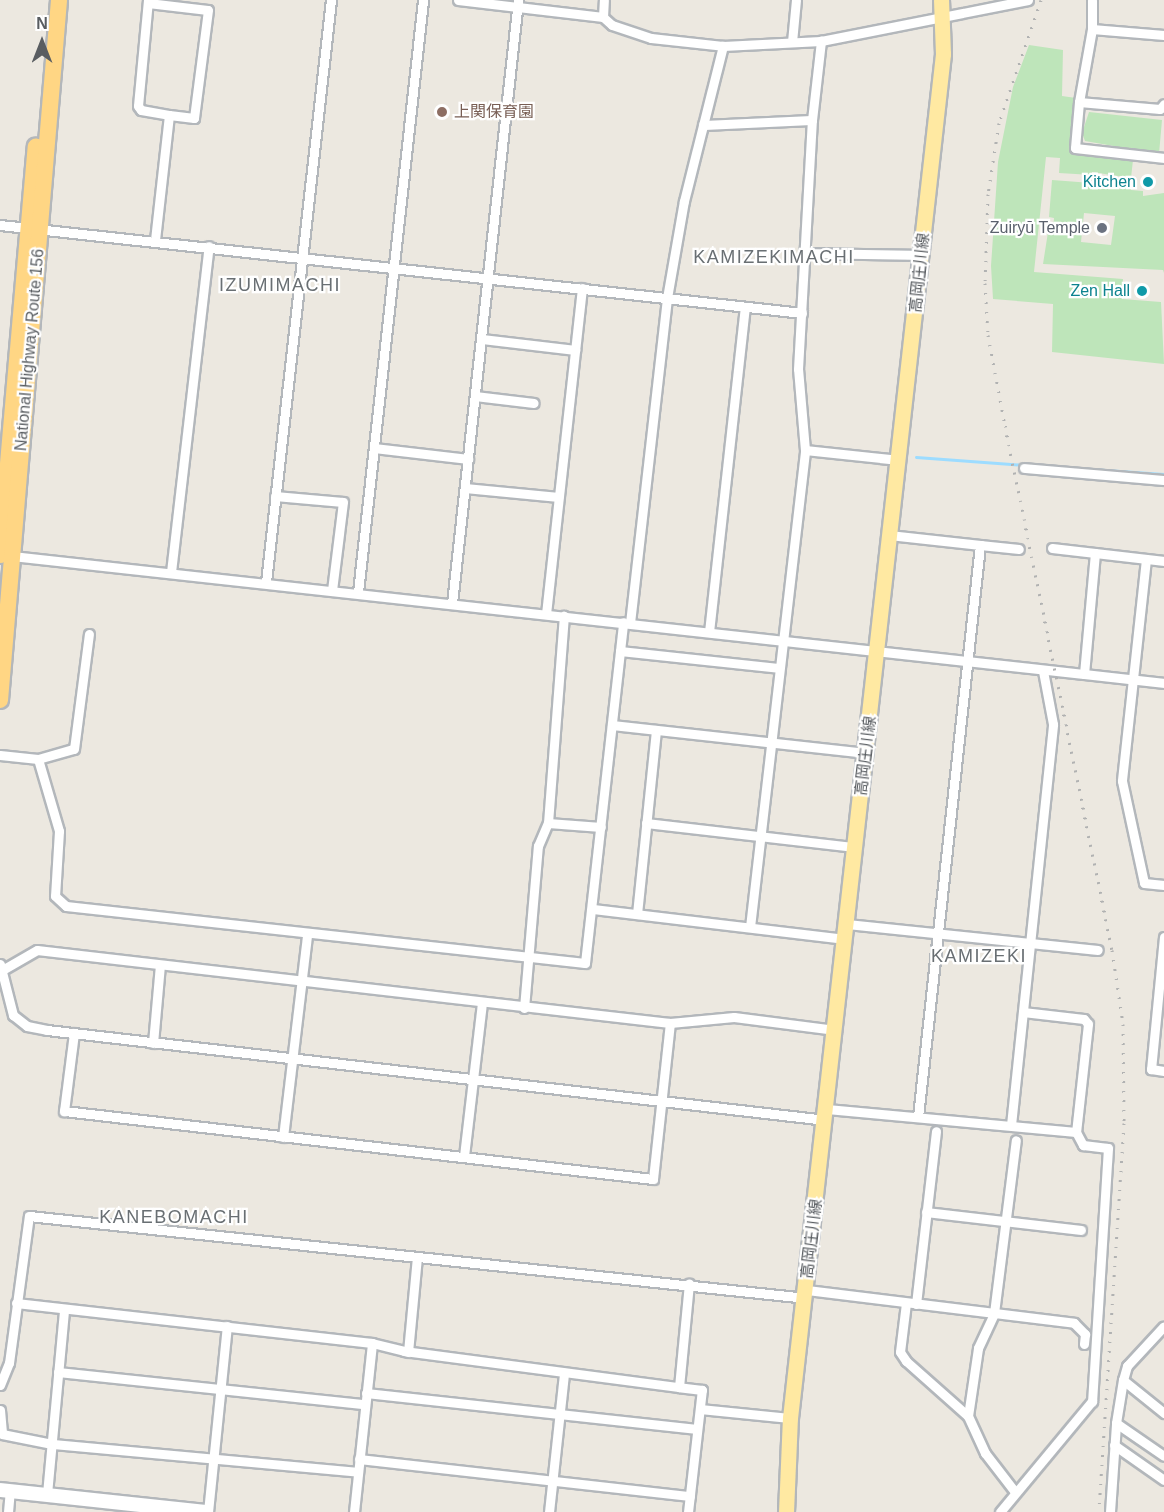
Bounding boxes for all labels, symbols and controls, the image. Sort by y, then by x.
north arrow [12,12,72,72]
text: N [36,15,48,32]
place label: 上関保育園 [454,102,534,122]
marker: 上関保育園 [435,105,449,119]
place label: Kitchen [1083,172,1136,192]
marker: Kitchen [1141,175,1155,189]
place label: Zuiryū Temple [990,218,1090,238]
marker: Zuiryū Temple [1095,221,1109,235]
street label: 高岡庄川線 [906,232,934,314]
district label: KAMIZEKIMACHI [693,246,855,268]
street label: National Highway Route 156 [12,248,48,452]
district label: IZUMIMACHI [219,274,341,296]
place label: Zen Hall [1070,281,1130,301]
marker: Zen Hall [1135,284,1149,298]
street label: 高岡庄川線 [852,715,880,797]
district label: KAMIZEKI [931,945,1027,967]
street label: 高岡庄川線 [798,1198,826,1280]
district label: KANEBOMACHI [99,1206,249,1228]

